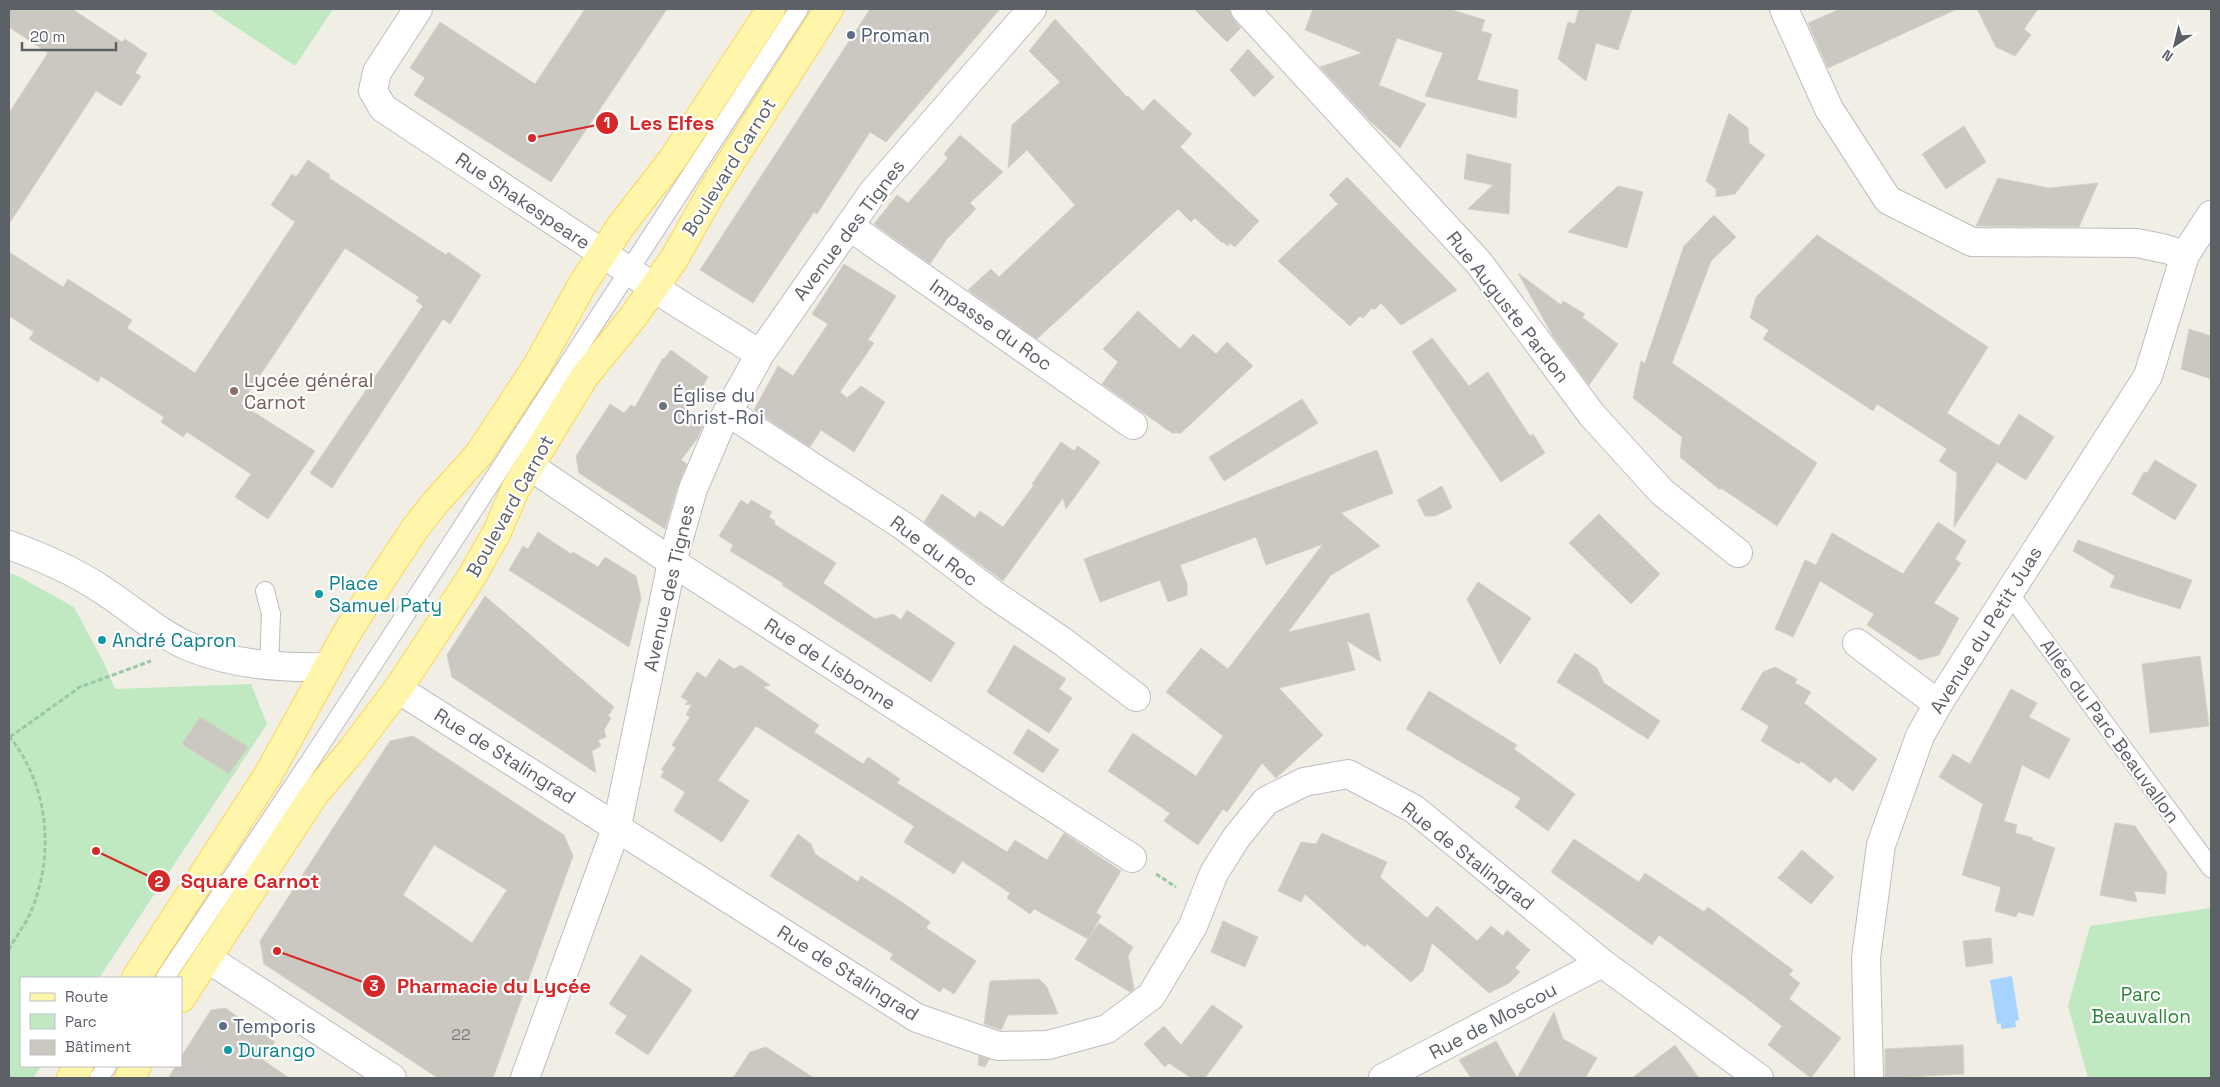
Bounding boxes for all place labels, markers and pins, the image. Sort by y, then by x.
place label: Proman [861,23,930,48]
marker: Proman [845,29,857,41]
callout: Les Elfes [595,105,724,140]
place label: Lycée général Carnot [244,368,373,415]
place label: Église du Christ-Roi [673,383,764,430]
marker: Lycée général Carnot [228,385,240,397]
marker: Église du Christ-Roi [657,400,669,412]
place label: Place Samuel Paty [329,571,442,618]
marker: Place Samuel Paty [313,588,325,600]
place label: André Capron [112,628,236,653]
marker: André Capron [96,634,108,646]
callout: Square Carnot [146,864,330,899]
callout: Pharmacie du Lycée [362,968,601,1003]
place label: Temporis [233,1014,316,1039]
marker: Temporis [217,1020,229,1032]
place label: Durango [238,1038,316,1063]
marker: Durango [222,1044,234,1056]

